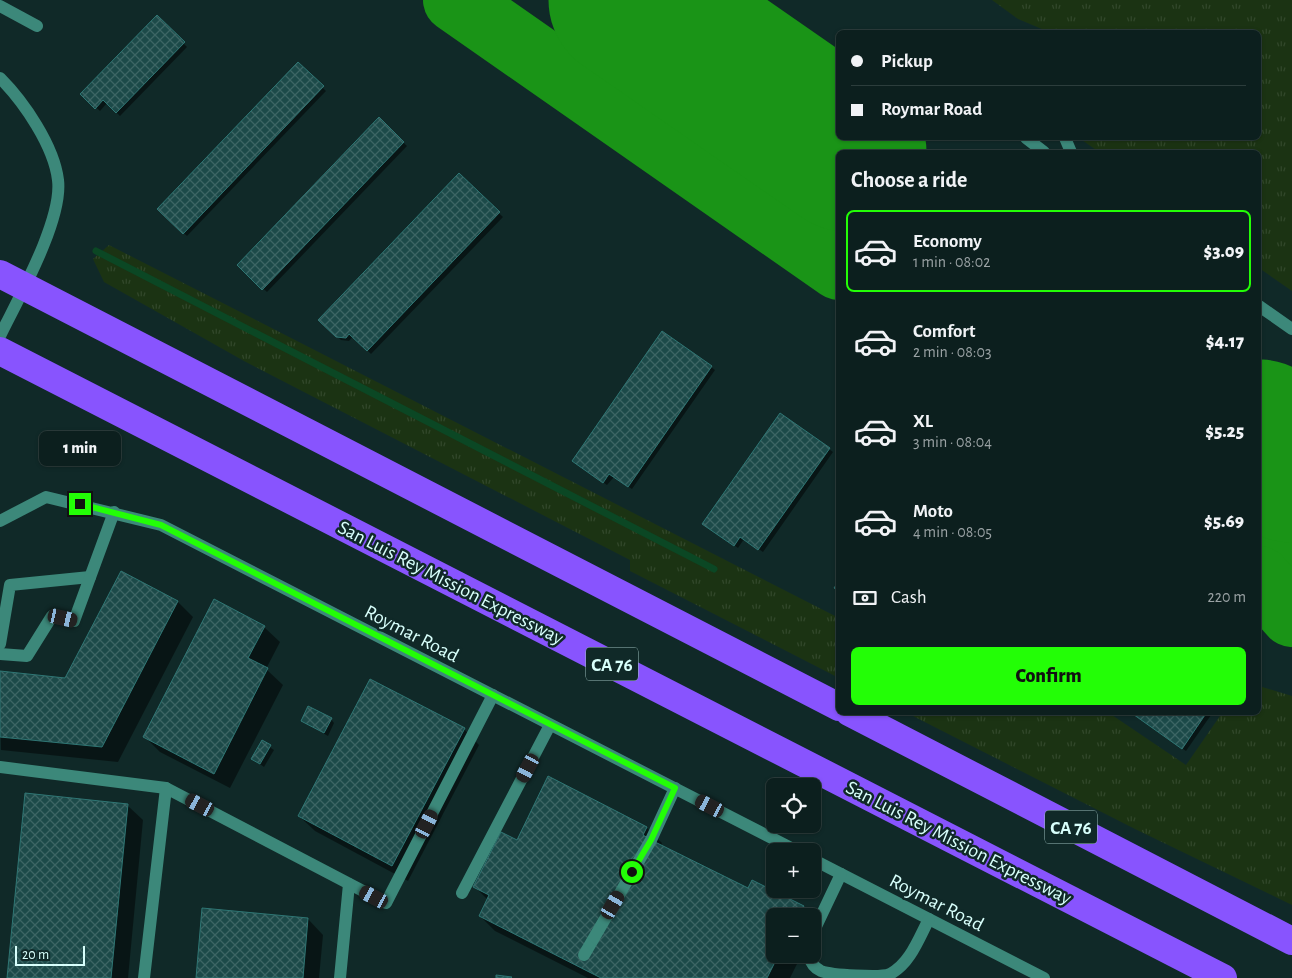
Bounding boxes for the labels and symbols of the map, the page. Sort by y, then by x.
callout: 1 min [39,432,121,466]
route end [69,493,91,515]
street label: San Luis Rey Mission Expressway [335,517,567,649]
street label: Roymar Road [361,602,462,666]
car [46,607,79,629]
road number: CA 76 [586,648,638,681]
car [514,751,541,785]
street label: San Luis Rey Mission Expressway [843,777,1075,909]
car [183,791,216,819]
car [693,793,726,819]
car [413,807,440,841]
road number: CA 76 [1045,810,1097,844]
route start [621,861,643,883]
street label: Roymar Road [886,871,987,935]
car [357,883,390,911]
car [599,888,626,922]
scale bar [15,943,85,966]

